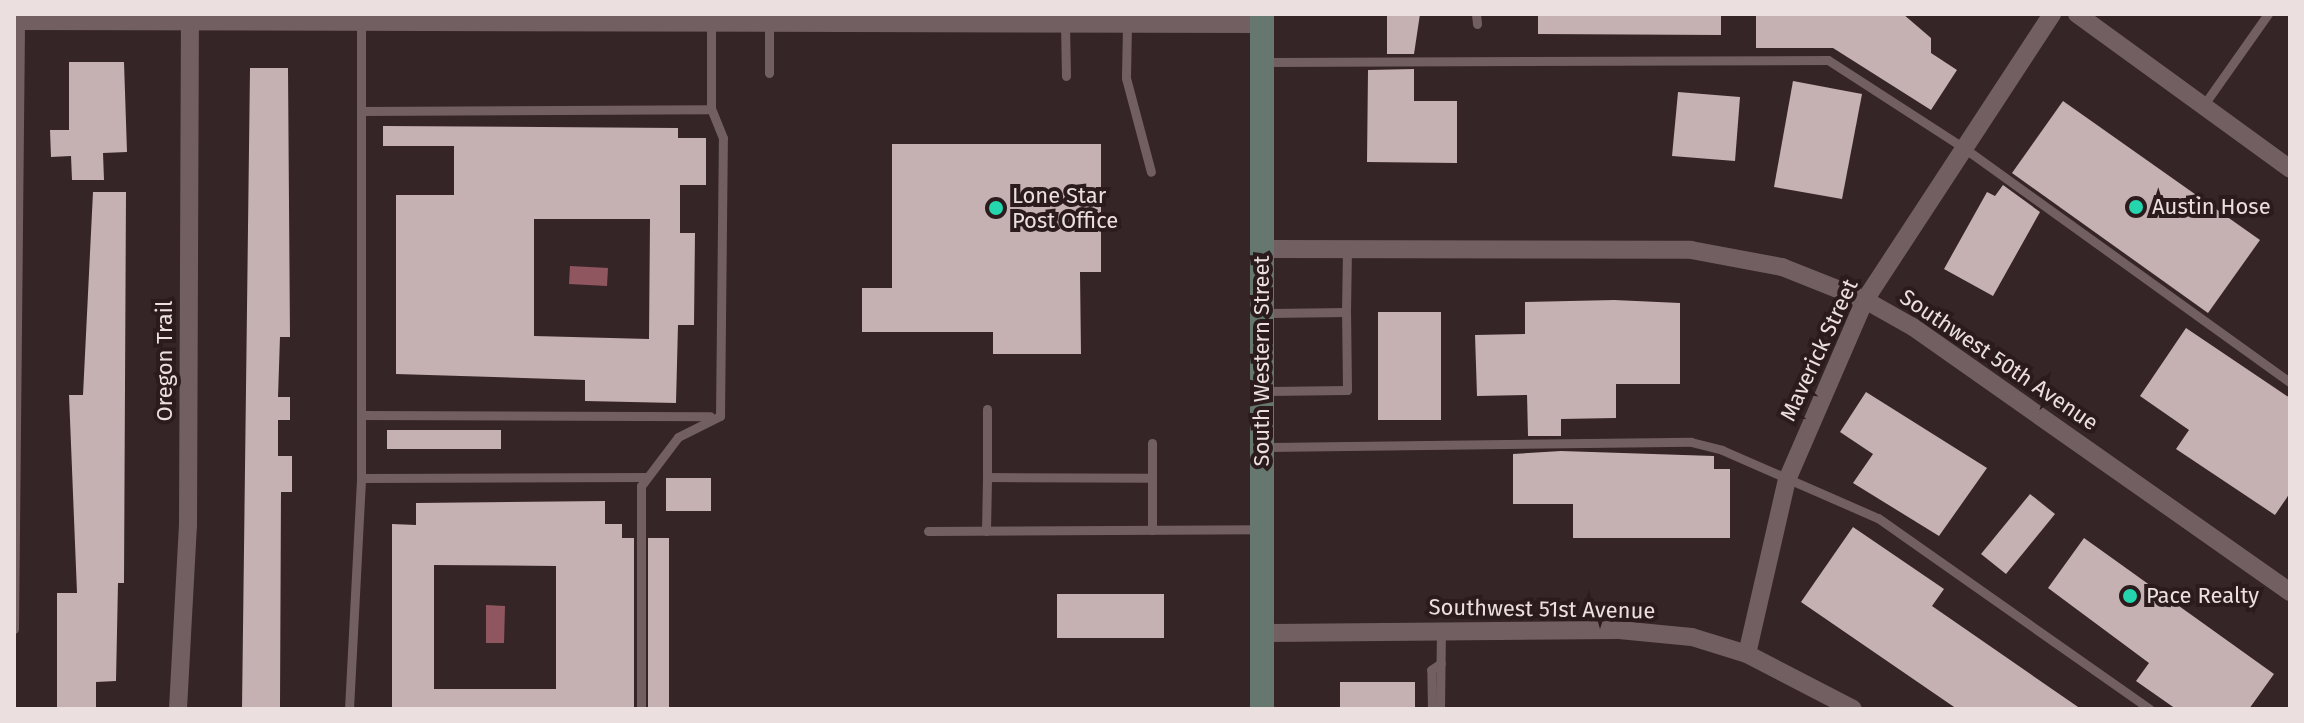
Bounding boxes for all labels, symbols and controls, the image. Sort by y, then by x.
place label: Lone Star Post Office [1012,182,1118,234]
place label: Austin Hose [2152,194,2271,220]
marker: Austin Hose [2127,198,2145,216]
marker: Lone Star Post Office [987,199,1005,217]
street label: South Western Street [1249,255,1275,467]
street label: Maverick Street [1775,275,1863,425]
street label: Southwest 50th Avenue [1895,284,2103,436]
street label: Oregon Trail [152,301,178,421]
place label: Pace Realty [2146,583,2259,609]
marker: Pace Realty [2121,587,2139,605]
street label: Southwest 51st Avenue [1428,594,1656,624]

